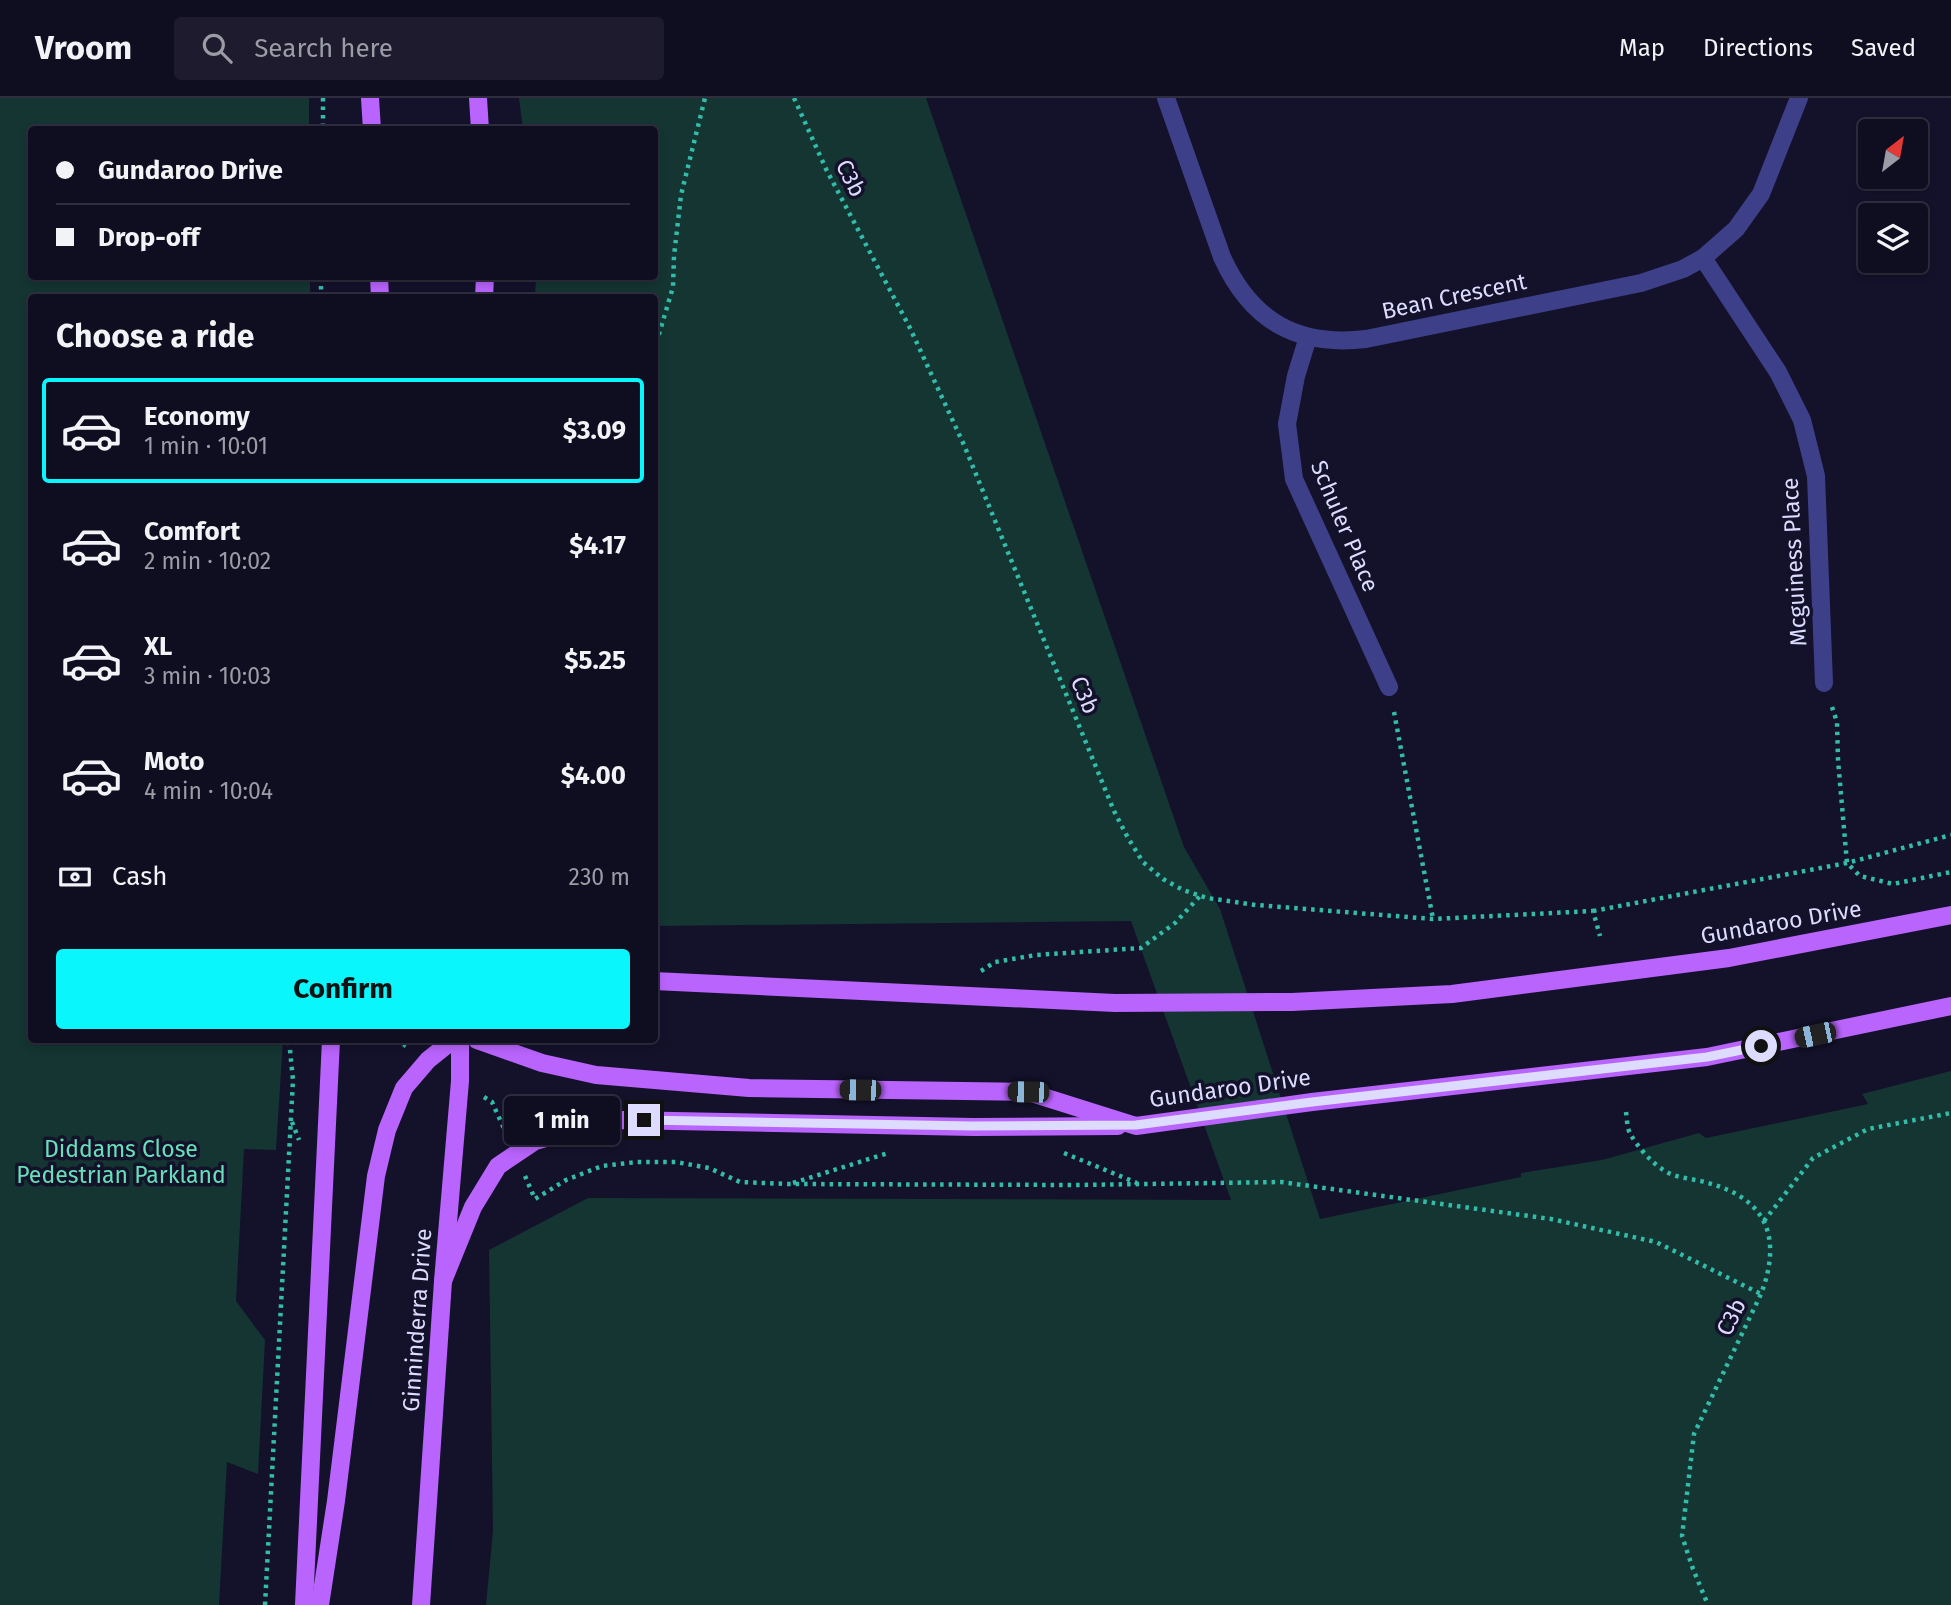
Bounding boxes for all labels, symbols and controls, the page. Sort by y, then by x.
search box [174,17,664,80]
text: Vroom [35,28,132,68]
icon: search [198,29,236,67]
text: Search here [254,33,393,64]
text: Map [1619,34,1665,62]
text: Directions [1703,34,1813,62]
text: Saved [1851,34,1916,62]
north arrow [1858,119,1928,189]
map controls [1858,119,1928,273]
text: Gundaroo Drive [98,155,283,186]
street label: C3b [830,155,872,201]
button: layers [1858,203,1928,273]
text: Drop-off [98,222,200,253]
street label: Bean Crescent [1379,267,1530,325]
text: Choose a ride [56,317,254,355]
icon: car [60,399,123,462]
text: Economy [144,401,250,432]
text: $3.09 [563,415,626,446]
text: 1 min · 10:01 [144,432,268,460]
street label: Schuler Place [1305,456,1385,596]
street label: Mcguiness Place [1776,477,1812,647]
icon: car [60,514,123,577]
text: Comfort [144,516,240,547]
text: $4.17 [569,530,626,561]
text: 2 min · 10:02 [144,547,271,575]
icon: car [60,629,123,692]
text: XL [144,631,172,662]
text: $5.25 [564,645,626,676]
text: 3 min · 10:03 [144,662,271,690]
street label: C3b [1065,672,1105,718]
icon: car [60,744,123,807]
text: Moto [144,746,204,777]
text: $4.00 [561,760,626,791]
text: 4 min · 10:04 [144,777,273,805]
icon: cash [56,858,94,896]
text: Cash [112,861,168,892]
text: 230 m [569,863,630,891]
street label: Gundaroo Drive [1698,894,1864,950]
button: Confirm [56,949,630,1029]
car [1793,1020,1838,1050]
route start [1745,1030,1777,1062]
street label: Gundaroo Drive [1147,1063,1313,1113]
car [839,1079,882,1101]
car [1007,1081,1050,1103]
callout: 1 min [504,1096,620,1144]
route end [628,1104,660,1136]
text: 1 min [534,1106,590,1134]
park label: Diddams Close Pedestrian Parkland [16,1135,226,1189]
street label: Ginninderra Drive [397,1227,437,1413]
street label: C3b [1710,1294,1752,1340]

